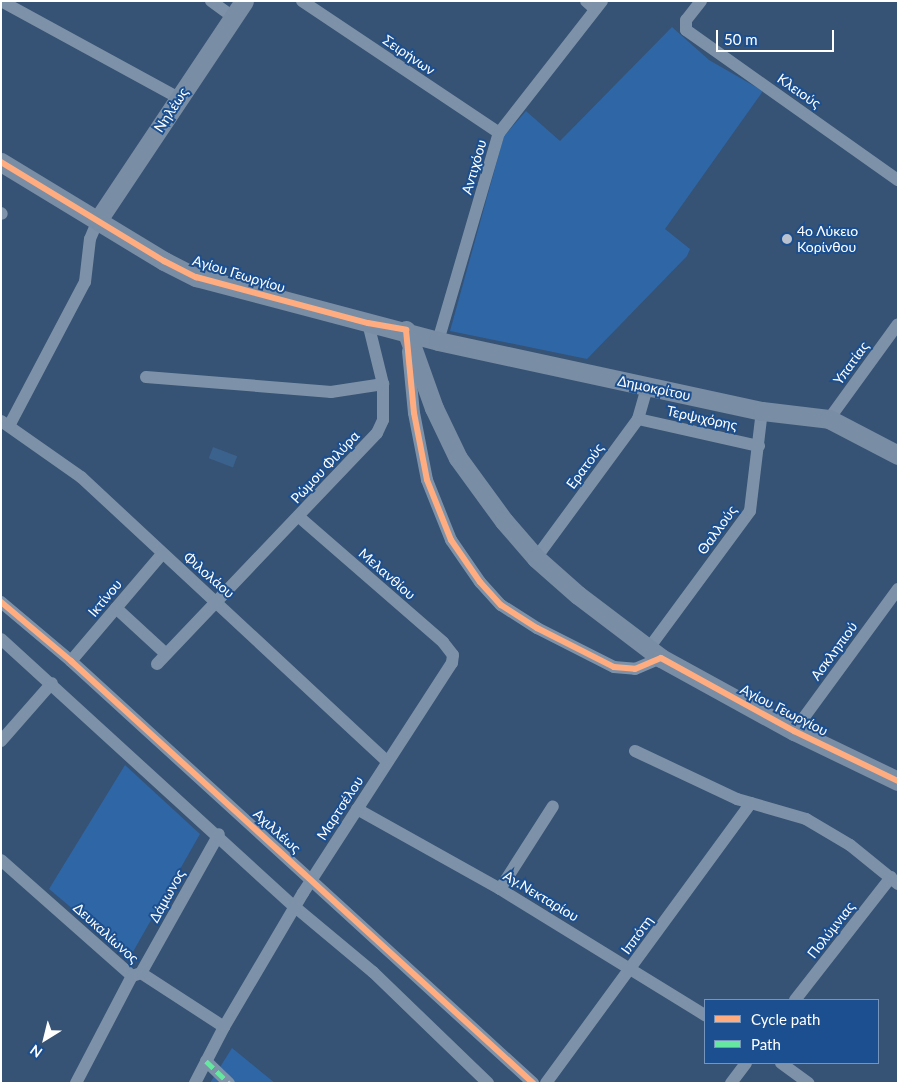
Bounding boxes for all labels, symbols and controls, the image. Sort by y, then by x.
scale bar [719,20,836,52]
text: 50 m [724,30,758,48]
street label: Σειρήνων [380,31,438,79]
street label: Κλειούς [774,70,824,112]
street label: Νηλέως [150,85,192,135]
street label: Αντιχόου [458,138,490,196]
place label: 4ο Λύκειο Κορίνθου [797,223,859,256]
marker: 4ο Λύκειο Κορίνθου [781,233,793,245]
street label: Αγίου Γεωργίου [191,252,287,296]
street label: Υπατίας [830,338,872,388]
street label: Δημοκρίτου [616,372,692,404]
street label: Τερψιχόρης [665,402,739,434]
street label: Ρώμου Φιλύρα [287,427,363,507]
street label: Ερατούς [563,440,607,492]
street label: Θαλλούς [694,502,740,558]
street label: Μελανθίου [355,545,419,603]
street label: Φιλολάου [180,548,238,602]
street label: Ικτίνου [85,576,125,620]
street label: Ασκληπιού [807,618,861,684]
street label: Αγίου Γεωργίου [737,681,831,739]
street label: Μαρτσέλου [313,773,367,843]
street label: Αχιλλέως [250,805,304,857]
street label: Δάμωνος [146,867,188,925]
street label: Αγ.Νεκταρίου [500,867,582,925]
street label: Πολύμνιας [804,898,858,962]
street label: Δευκαλίωνος [70,899,142,967]
street label: Ιππότη [618,913,656,957]
legend [704,999,879,1064]
text: Cycle path [751,1010,820,1028]
north arrow [20,1014,70,1064]
text: Path [751,1035,781,1053]
text: N [27,1041,45,1062]

